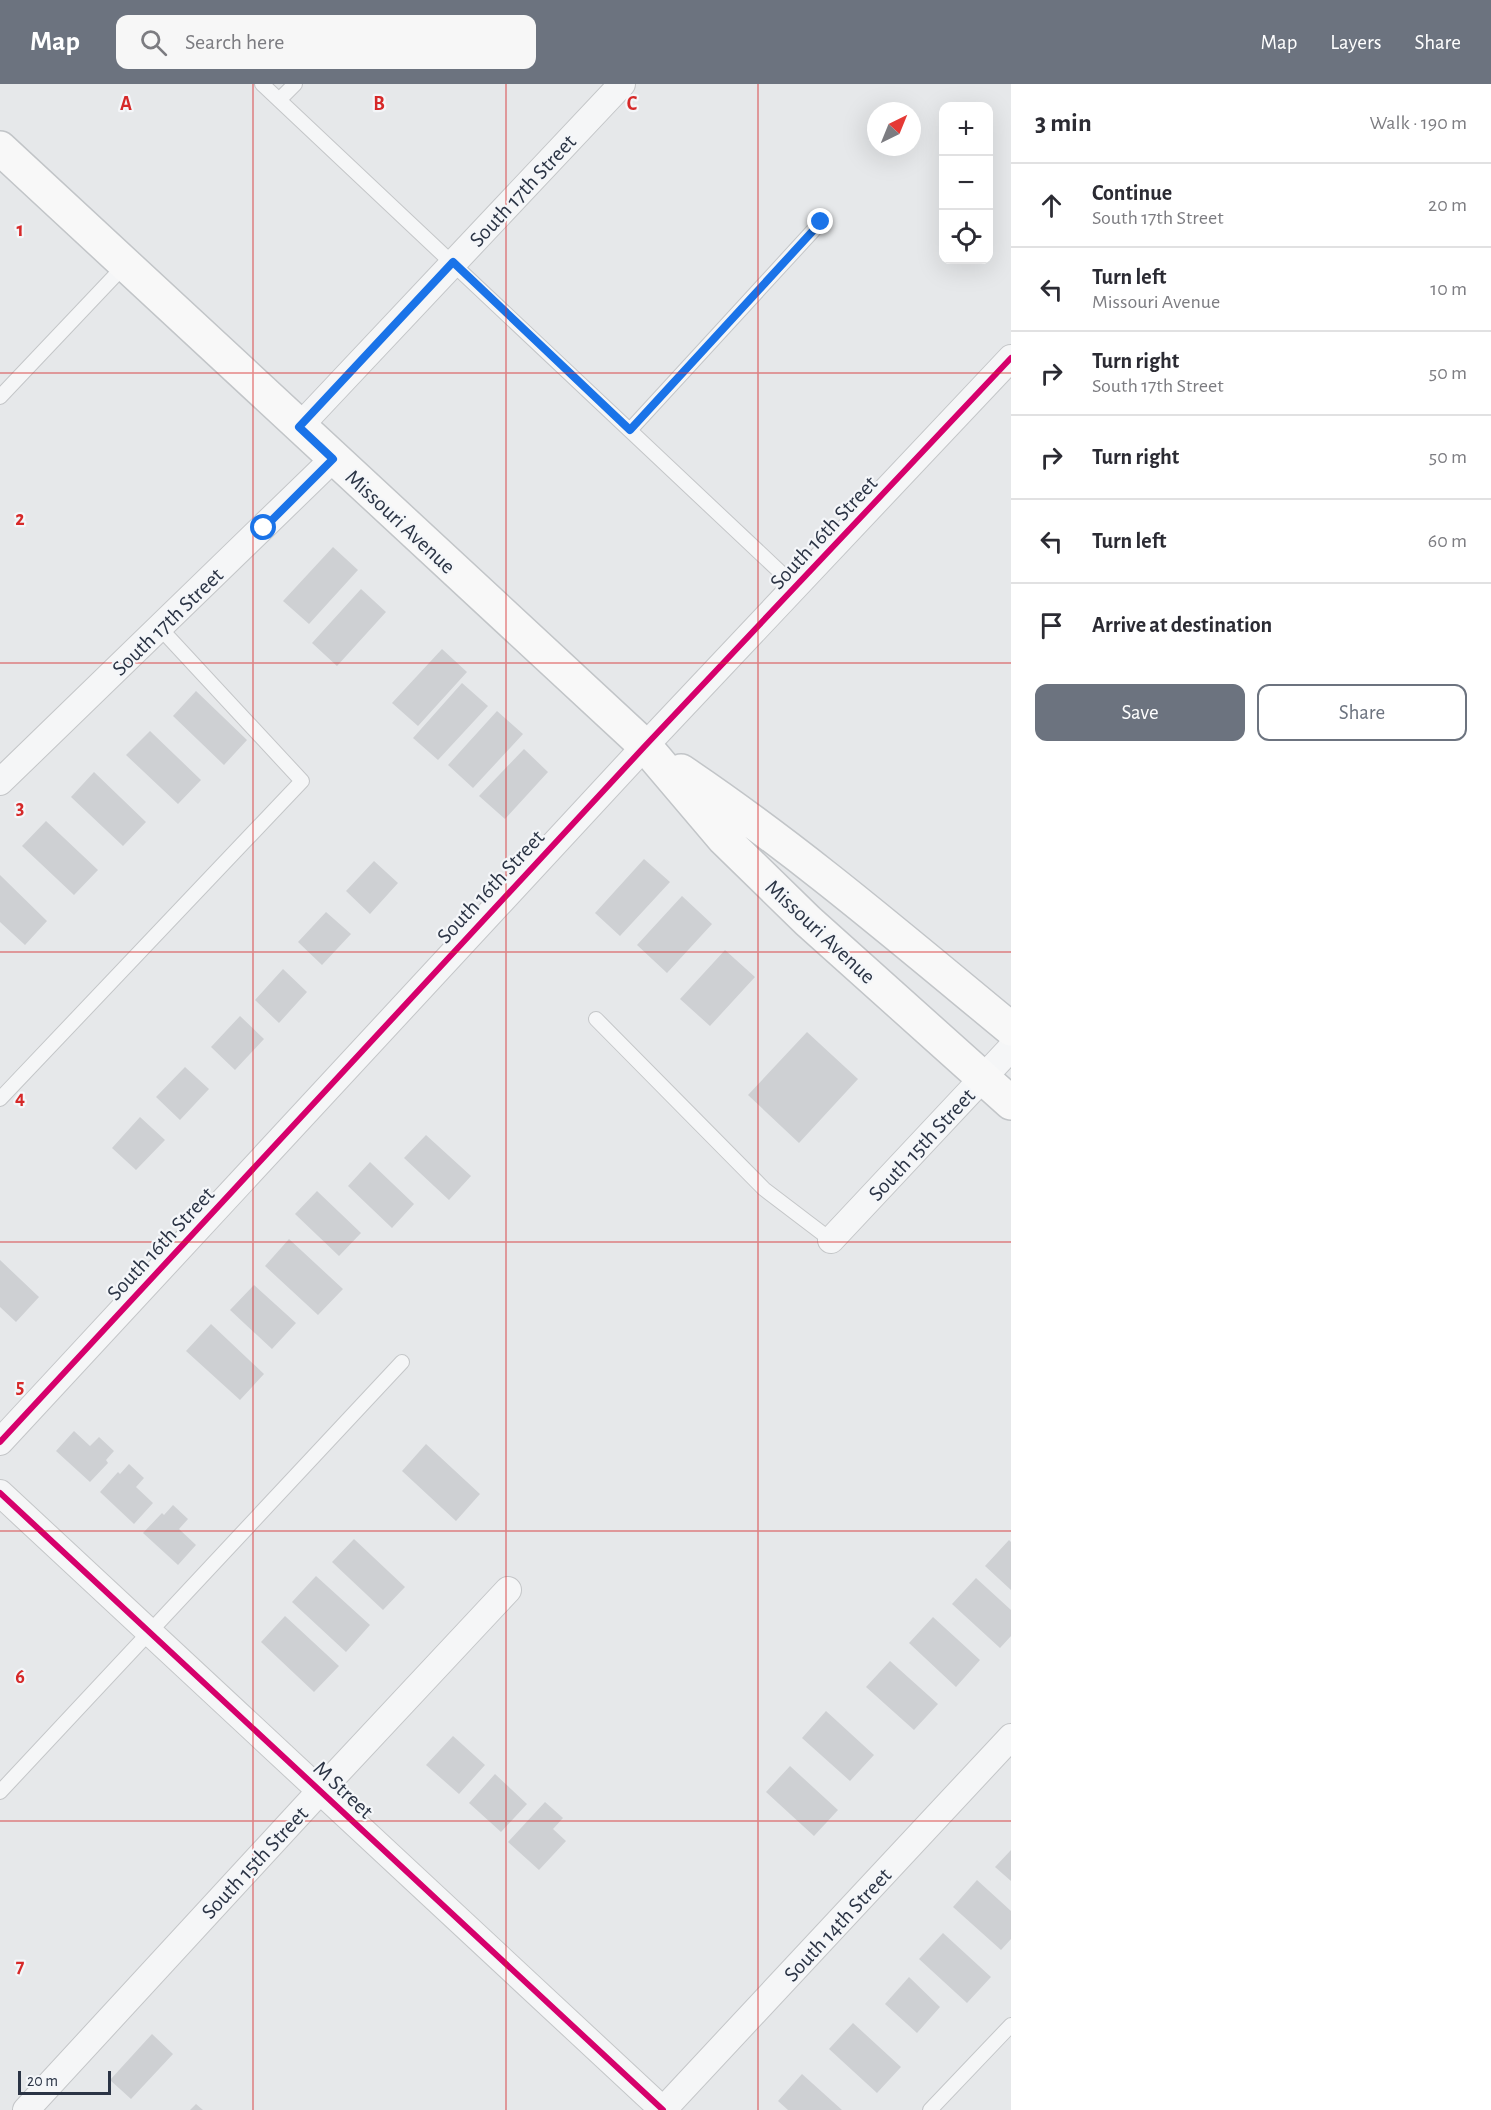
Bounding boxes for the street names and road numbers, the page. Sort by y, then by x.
street label: South 17th Street [465,130,580,251]
street label: Missouri Avenue [341,466,459,578]
street label: South 16th Street [766,472,882,594]
street label: South 17th Street [108,564,227,680]
street label: South 16th Street [433,826,549,948]
street label: Missouri Avenue [761,876,879,988]
street label: South 15th Street [864,1084,979,1205]
street label: South 16th Street [103,1183,219,1305]
street label: M Street [309,1757,377,1823]
street label: South 15th Street [197,1802,312,1923]
street label: South 14th Street [780,1864,896,1986]

